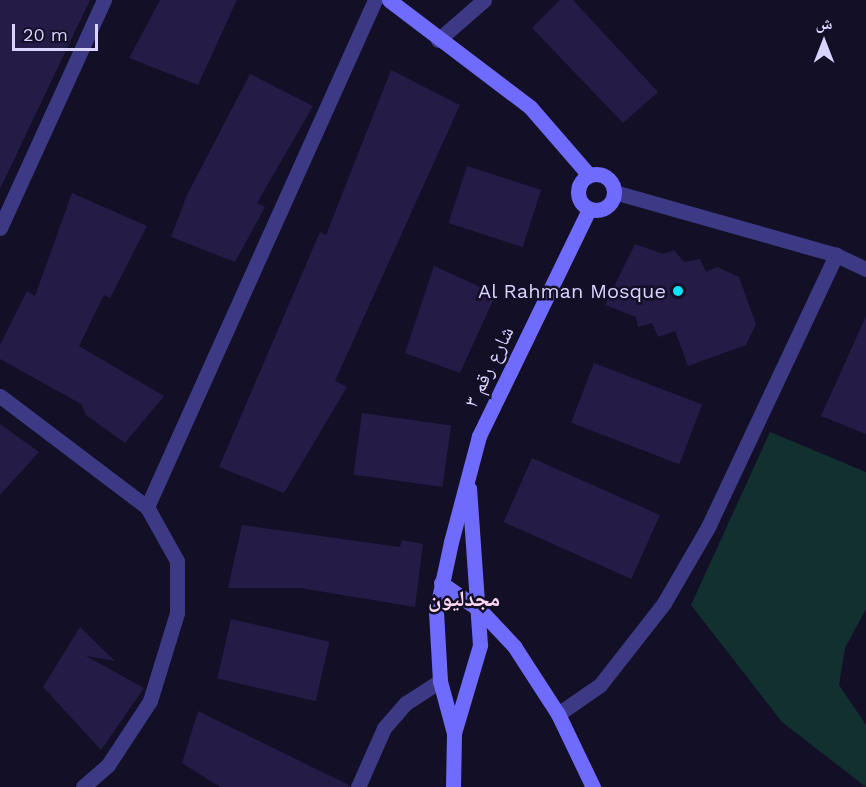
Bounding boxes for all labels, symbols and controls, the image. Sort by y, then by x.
scale bar [15,12,100,50]
north arrow [794,12,854,72]
text: ش [816,14,832,33]
text: 20 m [23,24,68,45]
place label: Al Rahman Mosque [477,279,666,303]
marker: Al Rahman Mosque [671,284,685,298]
street label: شارع رقم ٣ [459,322,519,412]
district label: مجدليون [428,586,500,612]

